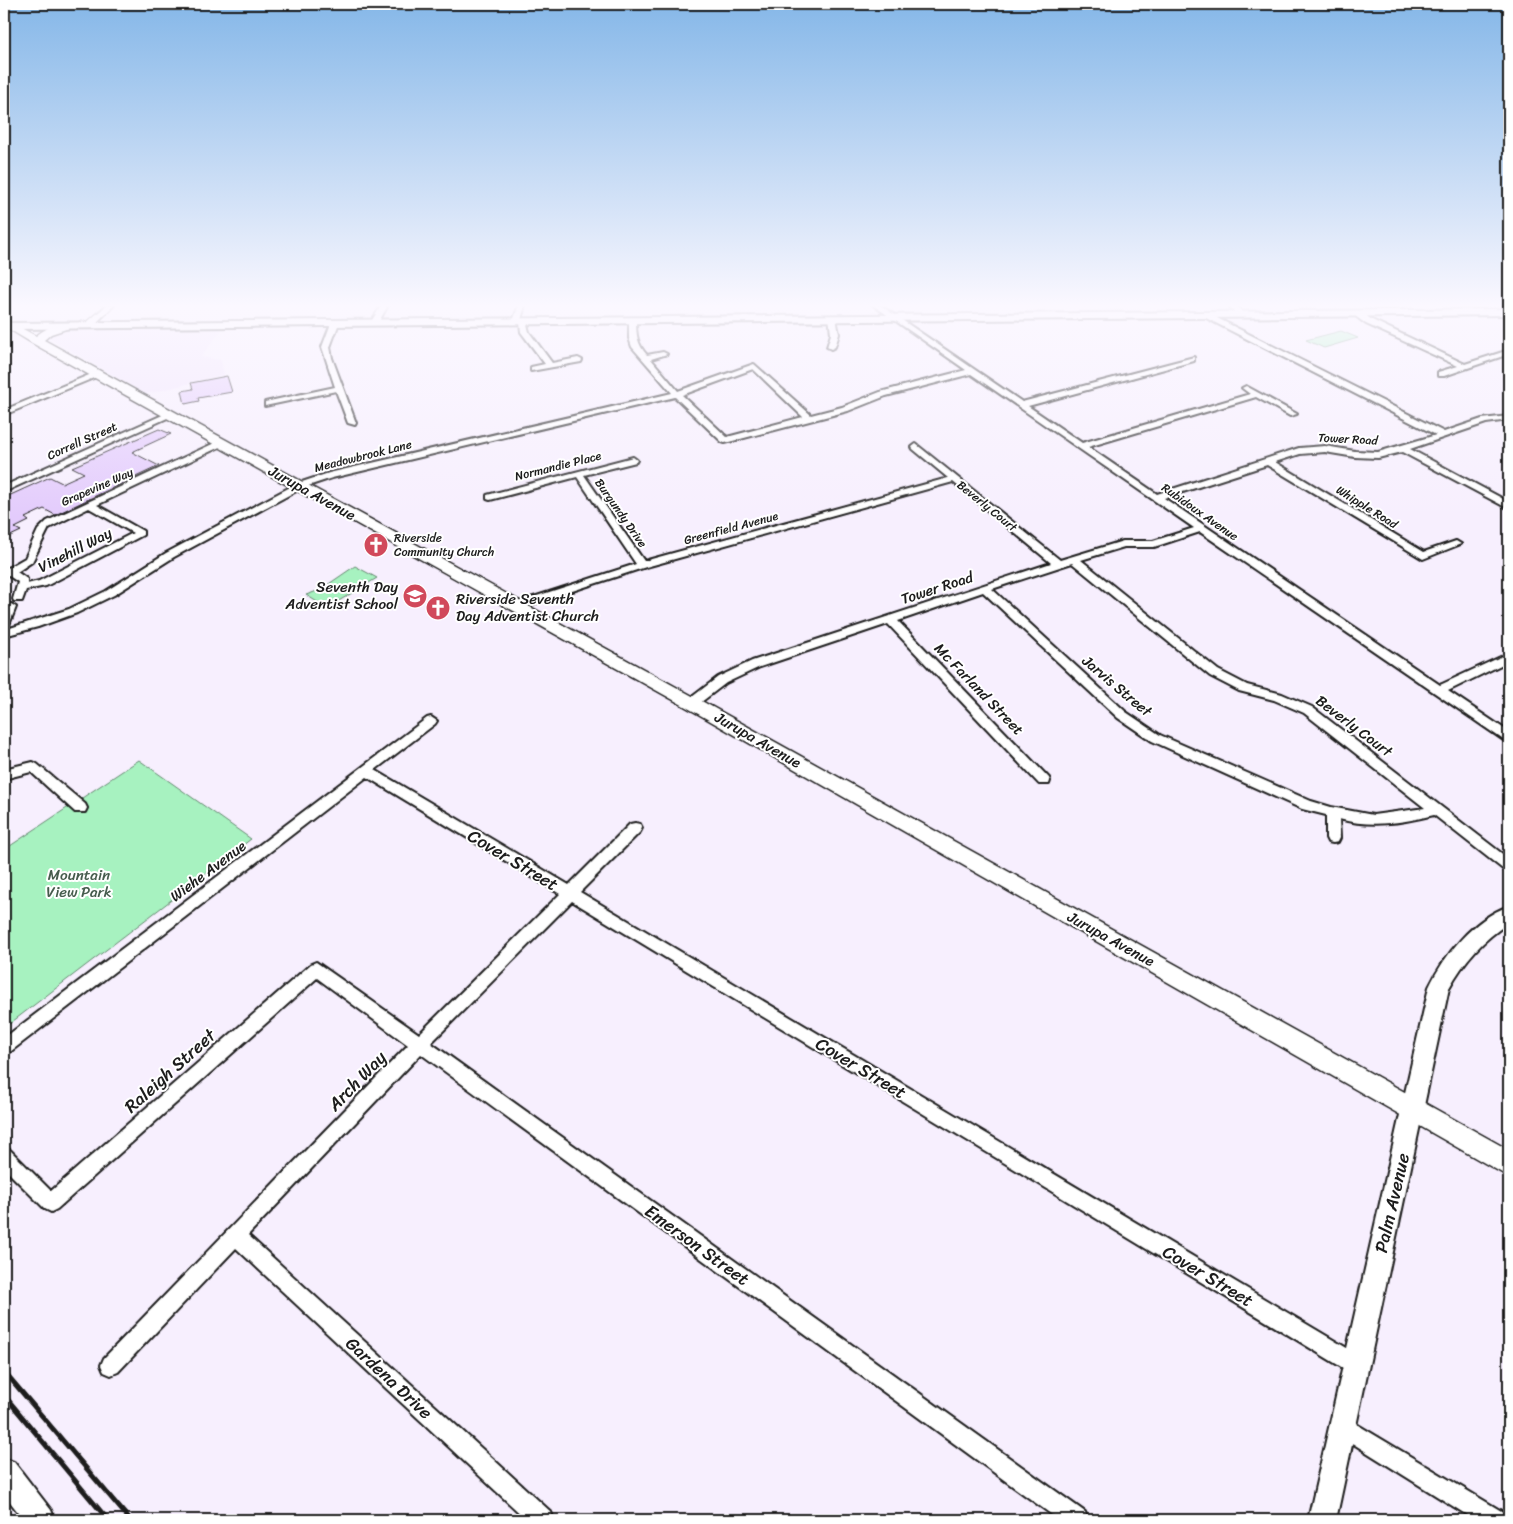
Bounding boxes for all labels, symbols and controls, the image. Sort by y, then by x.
street label: Correll Street [43,416,121,466]
street label: Tower Road [1318,426,1379,452]
street label: Meadowbrook Lane [312,433,414,479]
street label: Normandie Place [512,445,604,487]
street label: Jurupa Avenue [263,458,361,528]
street label: Grapevine Way [57,461,137,513]
street label: Burgundy Drive [589,474,653,552]
street label: Beverly Court [952,475,1023,538]
street label: Rubidoux Avenue [1157,477,1243,547]
street label: Whipple Road [1332,479,1403,535]
street label: Greenfield Avenue [681,505,781,551]
street label: Vinehill Way [33,520,117,580]
place label: Riverside Community Church [394,527,494,563]
church icon: Riverside Community Church [363,532,389,558]
street label: Tower Road [897,564,978,612]
place label: Seventh Day Adventist School [285,574,399,617]
school or university icon: Seventh Day Adventist School [402,583,428,609]
place label: Riverside Seventh Day Adventist Church [456,586,599,629]
church icon: Riverside Seventh Day Adventist Church [425,595,451,621]
street label: Mc Farland Street [928,637,1031,742]
street label: Jarvis Street [1075,648,1159,724]
street label: Beverly Court [1310,688,1399,764]
street label: Jurupa Avenue [709,704,806,775]
street label: Cover Street [461,820,565,900]
street label: Wiehe Avenue [164,833,252,909]
park label: Mountain View Park [46,862,112,905]
street label: Jurupa Avenue [1062,904,1160,974]
street label: Raleigh Street [117,1020,224,1121]
street label: Cover Street [809,1028,913,1108]
street label: Arch Way [319,1043,395,1120]
street label: Palm Avenue [1365,1150,1419,1256]
street label: Emerson Street [638,1196,757,1294]
street label: Cover Street [1156,1236,1260,1316]
street label: Gardena Drive [338,1329,440,1427]

